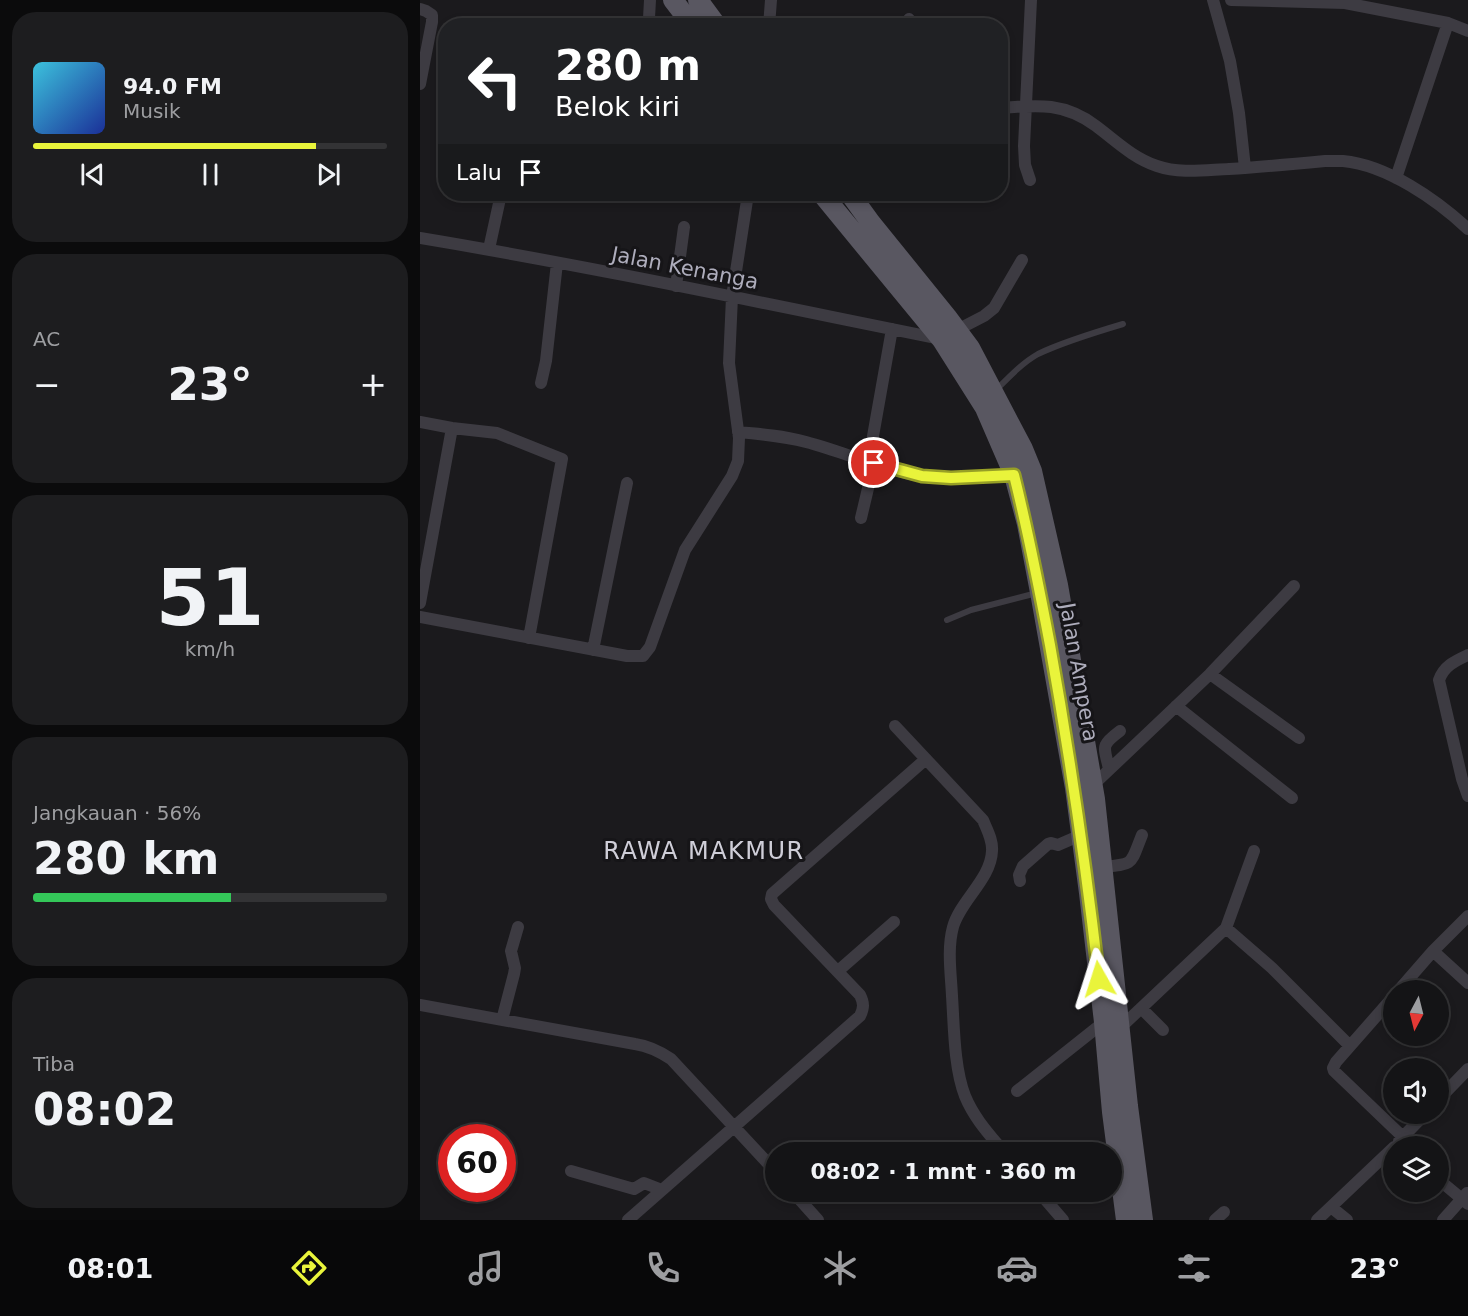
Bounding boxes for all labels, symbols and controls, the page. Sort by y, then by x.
text: 280 m [555,41,701,90]
icon: left [456,42,534,120]
text: 94.0 FM [123,74,222,99]
text: Belok kiri [555,91,680,122]
text: Musik [123,99,181,123]
icon: arrive [514,156,547,189]
icon: previous [76,158,109,191]
icon: pause [194,158,227,191]
icon: next [312,158,345,191]
text: Lalu [456,160,502,185]
street label: Jalan Kenanga [608,242,760,294]
text: AC [33,327,60,351]
text: 23° [167,358,253,411]
text: − [33,365,61,404]
text: + [359,365,387,404]
pin [848,437,899,488]
icon: arrive [857,446,890,479]
text: 51 [156,553,264,643]
street label: Jalan Ampera [1055,599,1103,743]
text: km/h [185,637,235,661]
text: Jangkauan · 56% [33,801,201,825]
text: 280 km [33,832,219,885]
district label: RAWA MAKMUR [603,837,805,865]
position arrow [1067,947,1131,1011]
north arrow [1383,980,1449,1046]
map controls [1383,980,1449,1202]
text: Tiba [33,1052,75,1076]
button: sound [1383,1058,1449,1124]
text: 08:02 [33,1083,176,1136]
speed limit sign: 60 [438,1124,516,1202]
button: layers [1383,1136,1449,1202]
text: 08:02 · 1 mnt · 360 m [811,1159,1076,1184]
icon: directions [288,1247,330,1289]
icon: music [465,1247,507,1289]
icon: phone [642,1247,684,1289]
icon: climate [819,1247,861,1289]
icon: car [996,1247,1038,1289]
icon: filters [1173,1247,1215,1289]
text: 08:01 [67,1253,153,1284]
text: 23° [1349,1253,1400,1284]

